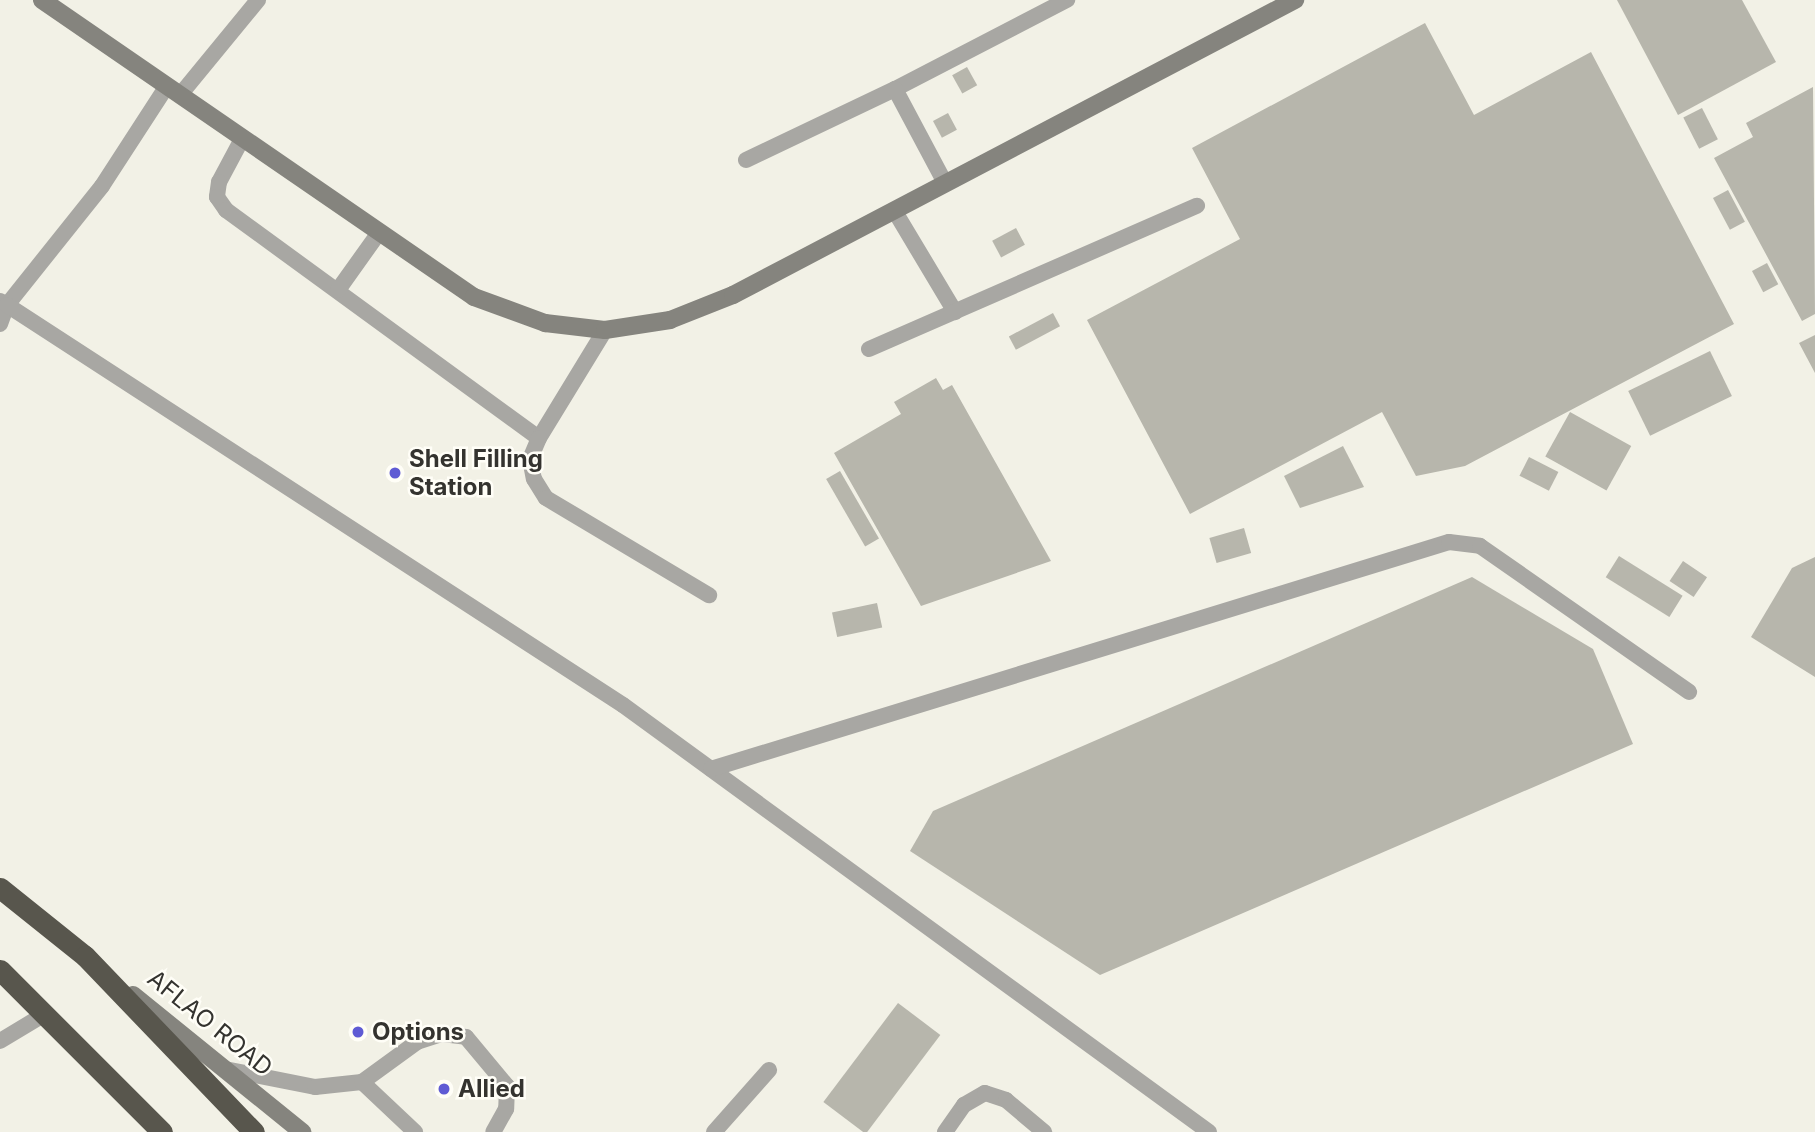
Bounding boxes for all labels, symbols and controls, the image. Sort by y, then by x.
place label: Shell Filling Station [409,445,543,501]
marker: Shell Filling Station [387,465,403,481]
street label: AFLAO ROAD [142,964,278,1082]
place label: Options [372,1018,464,1046]
marker: Options [350,1024,366,1040]
place label: Allied [458,1075,525,1103]
marker: Allied [436,1081,452,1097]

